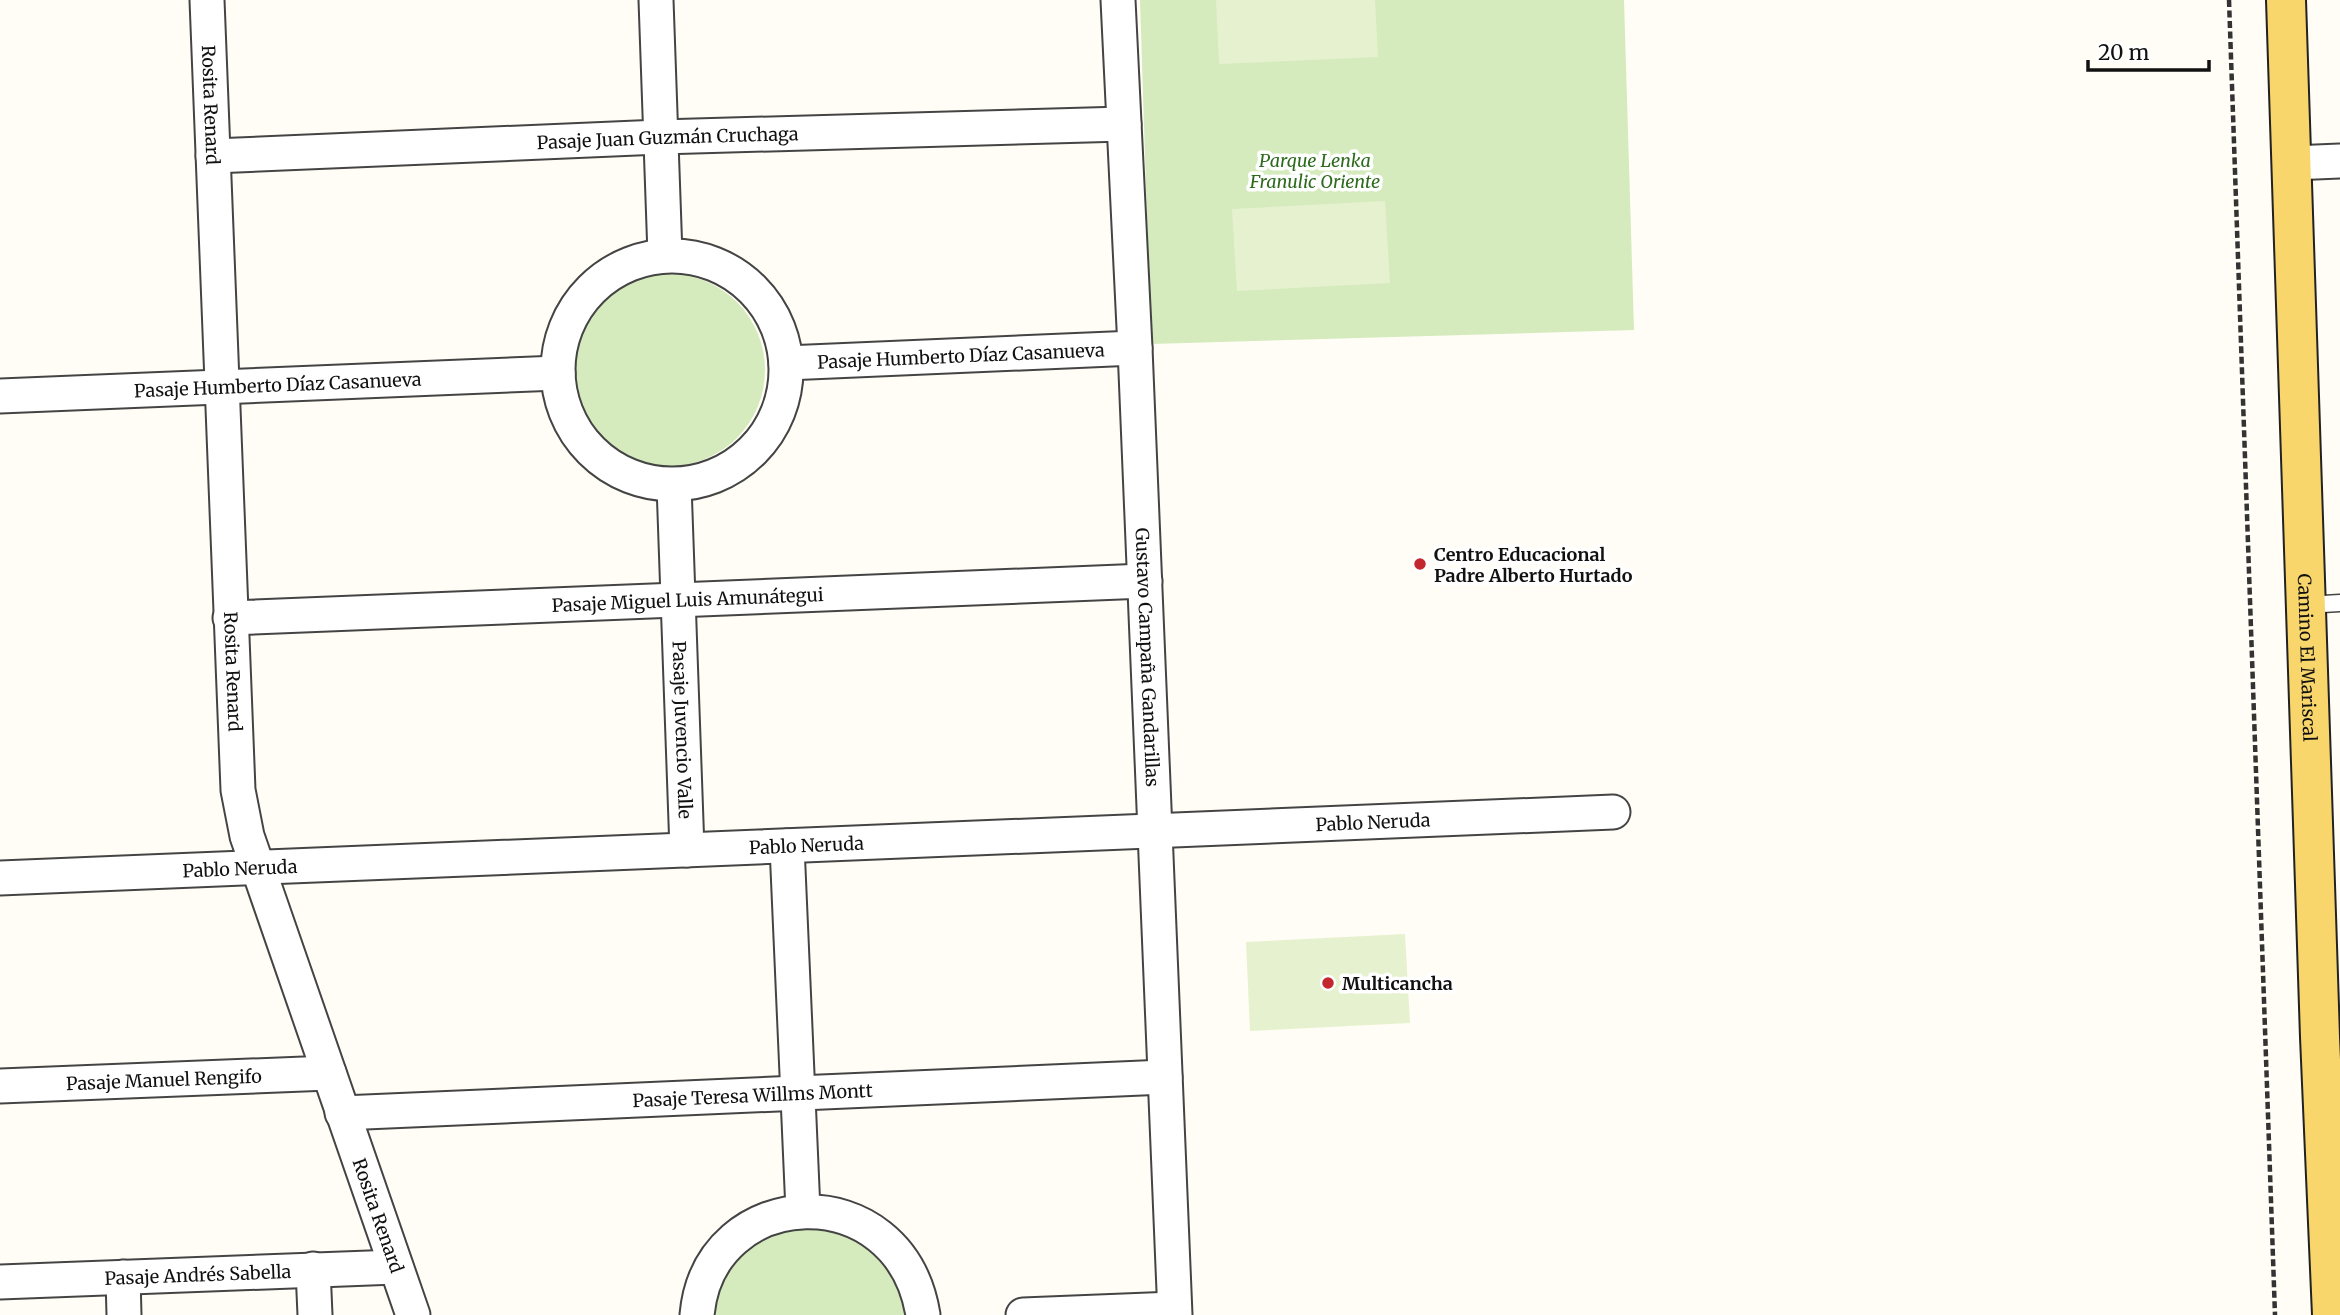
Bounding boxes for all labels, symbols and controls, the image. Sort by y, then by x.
scale bar [2088,28,2209,72]
text: 20 m [2098,39,2150,66]
street label: Rosita Renard [197,44,225,165]
street label: Pasaje Juan Guzmán Cruchaga [536,122,799,154]
park label: Parque Lenka Franulic Oriente [1249,149,1380,193]
street label: Pasaje Humberto Díaz Casanueva [817,338,1105,373]
street label: Pasaje Humberto Díaz Casanueva [134,367,422,402]
street label: Gustavo Campaña Gandarillas [1131,527,1165,788]
place label: Centro Educacional Padre Alberto Hurtado [1434,543,1633,587]
marker: Centro Educacional Padre Alberto Hurtado [1412,556,1428,572]
street label: Camino El Mariscal [2293,573,2322,743]
street label: Pasaje Miguel Luis Amunátegui [551,583,824,616]
street label: Rosita Renard [220,611,247,732]
street label: Pasaje Juvencio Valle [668,640,697,819]
street label: Pablo Neruda [1315,808,1431,836]
street label: Pablo Neruda [748,831,865,859]
street label: Pablo Neruda [182,854,298,882]
place label: Multicancha [1342,972,1453,995]
marker: Multicancha [1320,975,1336,991]
street label: Pasaje Manuel Rengifo [66,1064,262,1095]
street label: Pasaje Teresa Willms Montt [632,1078,873,1112]
street label: Rosita Renard [348,1155,409,1276]
street label: Pasaje Andrés Sabella [104,1259,292,1290]

